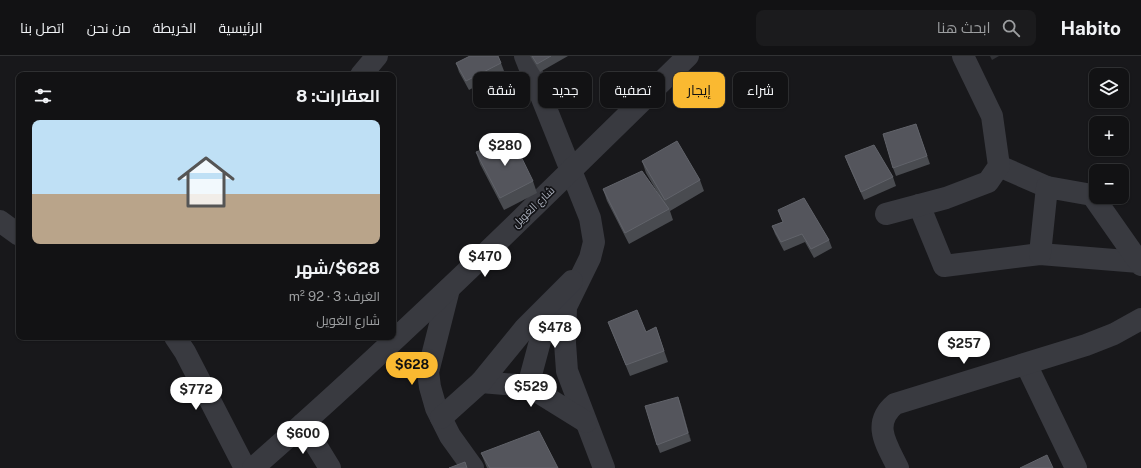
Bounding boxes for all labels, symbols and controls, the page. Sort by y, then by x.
search box [756,10,1036,46]
icon: search [1000,17,1022,39]
text: Habito [1060,17,1121,39]
text: ابحث هنا [937,19,990,36]
text: اتصل بنا [20,20,65,36]
text: من نحن [87,20,131,36]
text: الخريطة [153,20,196,36]
text: الرئيسية [218,20,262,36]
map controls [1089,68,1129,204]
button: layers [1089,68,1129,108]
chip: شقة [473,72,530,108]
chip: جديد [538,72,592,108]
chip: تصفية [600,72,665,108]
chip: إيجار [673,72,725,108]
chip: شراء [733,72,788,108]
icon: filters [32,85,54,107]
text: العقارات: 8 [296,86,380,106]
button: + [1089,116,1129,156]
pin: $280 [481,133,529,167]
text: $280 [488,138,522,153]
icon: home [170,146,242,218]
button: − [1089,164,1129,204]
street label: شارع الغويل [509,184,558,231]
pin: $470 [461,244,509,278]
text: $470 [468,249,502,264]
text: $628/شهر [295,258,380,278]
text: الغرف: 3 · 92 m² [289,289,380,304]
text: شارع الغويل [316,313,380,328]
pin: $478 [531,315,579,349]
text: $478 [538,320,572,335]
pin: $257 [940,331,988,365]
text: $257 [947,336,981,351]
pin: $628 [388,352,436,386]
text: $628 [395,357,429,372]
pin: $529 [507,374,555,408]
pin: $772 [172,377,220,411]
text: $529 [514,379,548,394]
text: $772 [179,382,213,397]
pin: $600 [279,421,327,455]
text: $600 [286,426,320,441]

